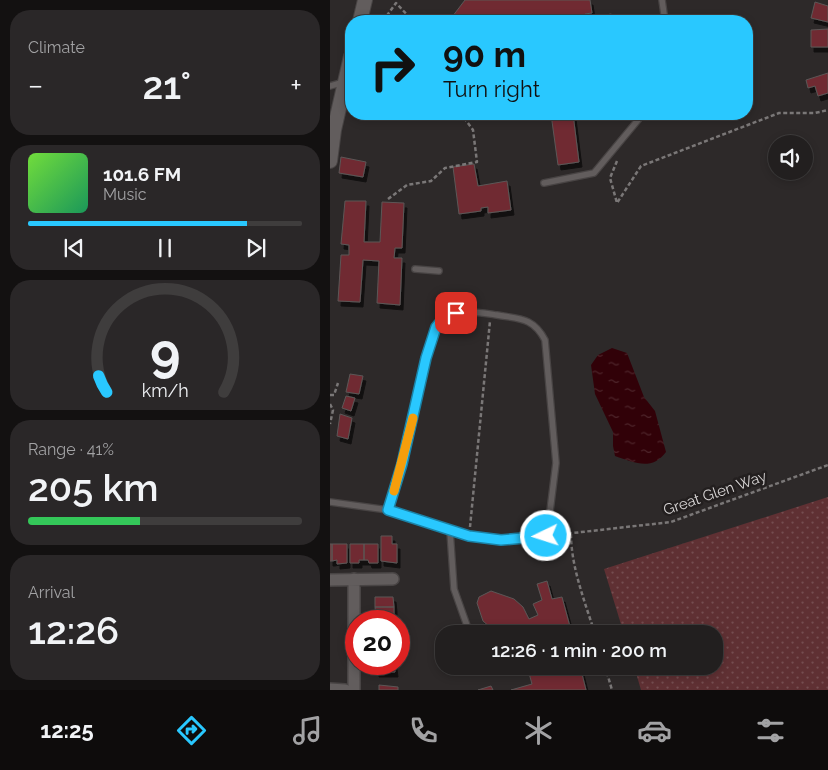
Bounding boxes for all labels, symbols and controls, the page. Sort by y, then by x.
text: 90 m [443,34,526,75]
icon: right [360,35,425,100]
text: Climate [28,38,85,57]
text: 21° [142,63,191,108]
text: − [28,69,43,102]
text: + [290,69,302,102]
text: Turn right [443,76,540,102]
map controls [768,135,813,180]
button: sound [768,135,813,180]
text: 101.6 FM [103,163,181,185]
text: Music [103,185,147,204]
icon: previous [60,234,88,262]
icon: pause [151,234,179,262]
icon: next [242,234,270,262]
pin [435,292,477,334]
icon: arrive [442,299,470,327]
text: 9 [150,322,180,383]
text: km/h [141,380,189,401]
text: Range · 41% [28,440,114,459]
text: 205 km [28,465,159,510]
street label: Great Glen Way [661,467,769,519]
position arrow [519,509,571,561]
text: Arrival [28,583,75,602]
text: 12:26 [28,608,119,653]
speed limit sign: 20 [345,610,410,675]
text: 12:26 · 1 min · 200 m [491,639,667,661]
icon: directions [174,713,209,748]
icon: music [290,713,325,748]
icon: phone [406,713,441,748]
icon: climate [521,713,556,748]
icon: car [637,713,672,748]
icon: filters [753,713,788,748]
text: 12:25 [40,717,94,743]

